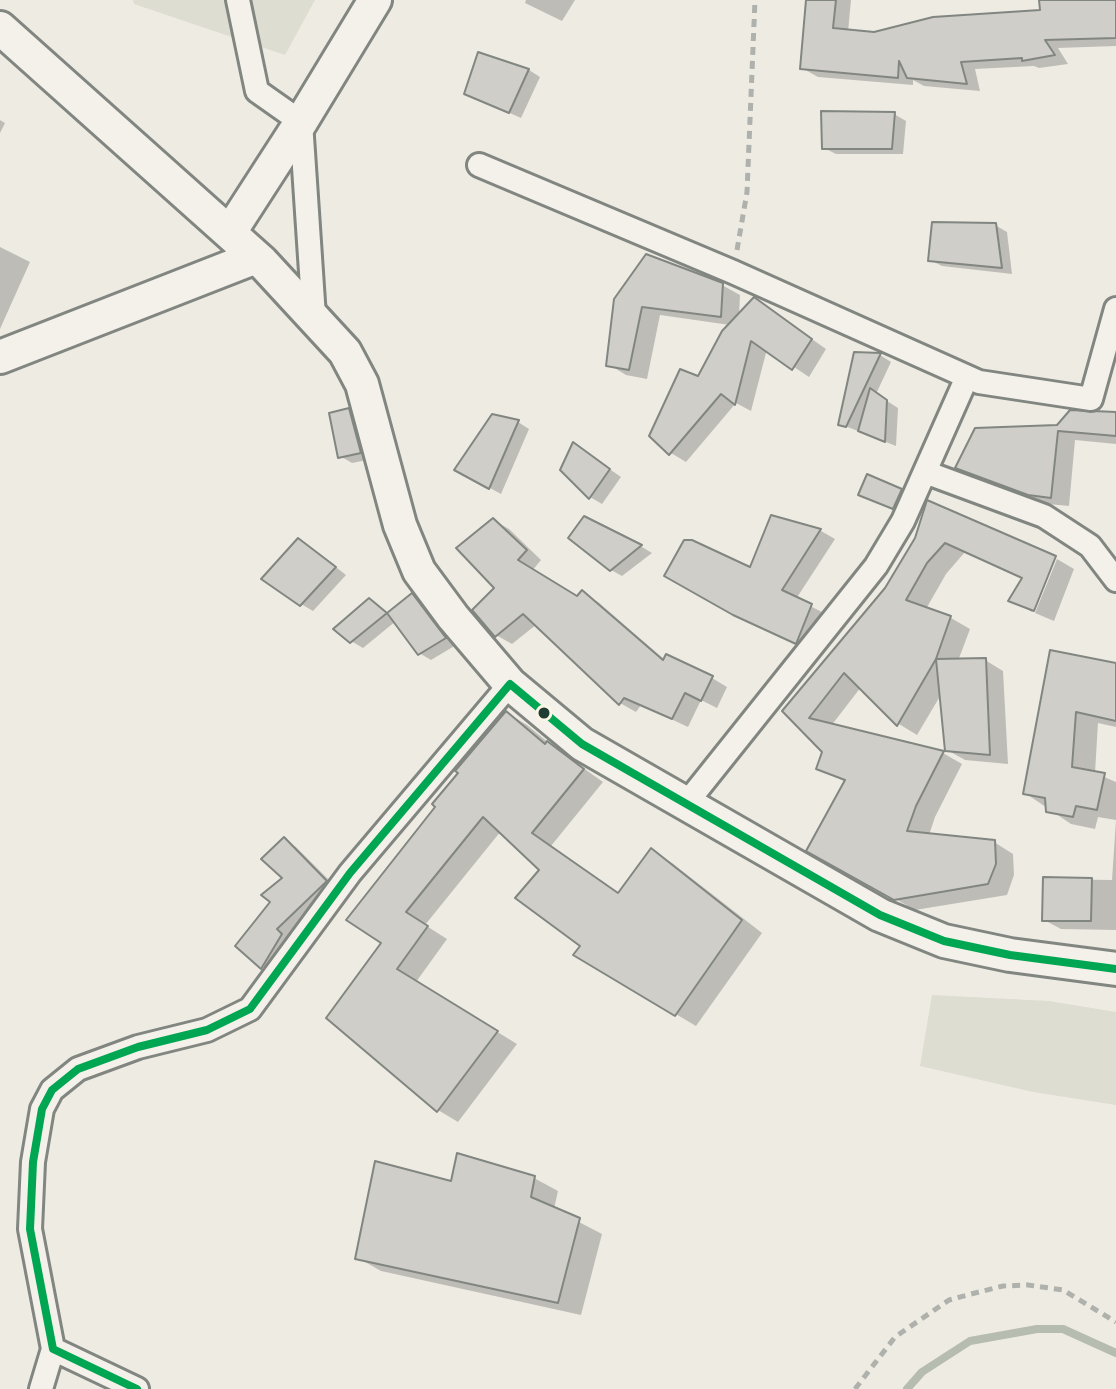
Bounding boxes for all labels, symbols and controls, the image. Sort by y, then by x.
unlabelled marker [536,705,552,721]

